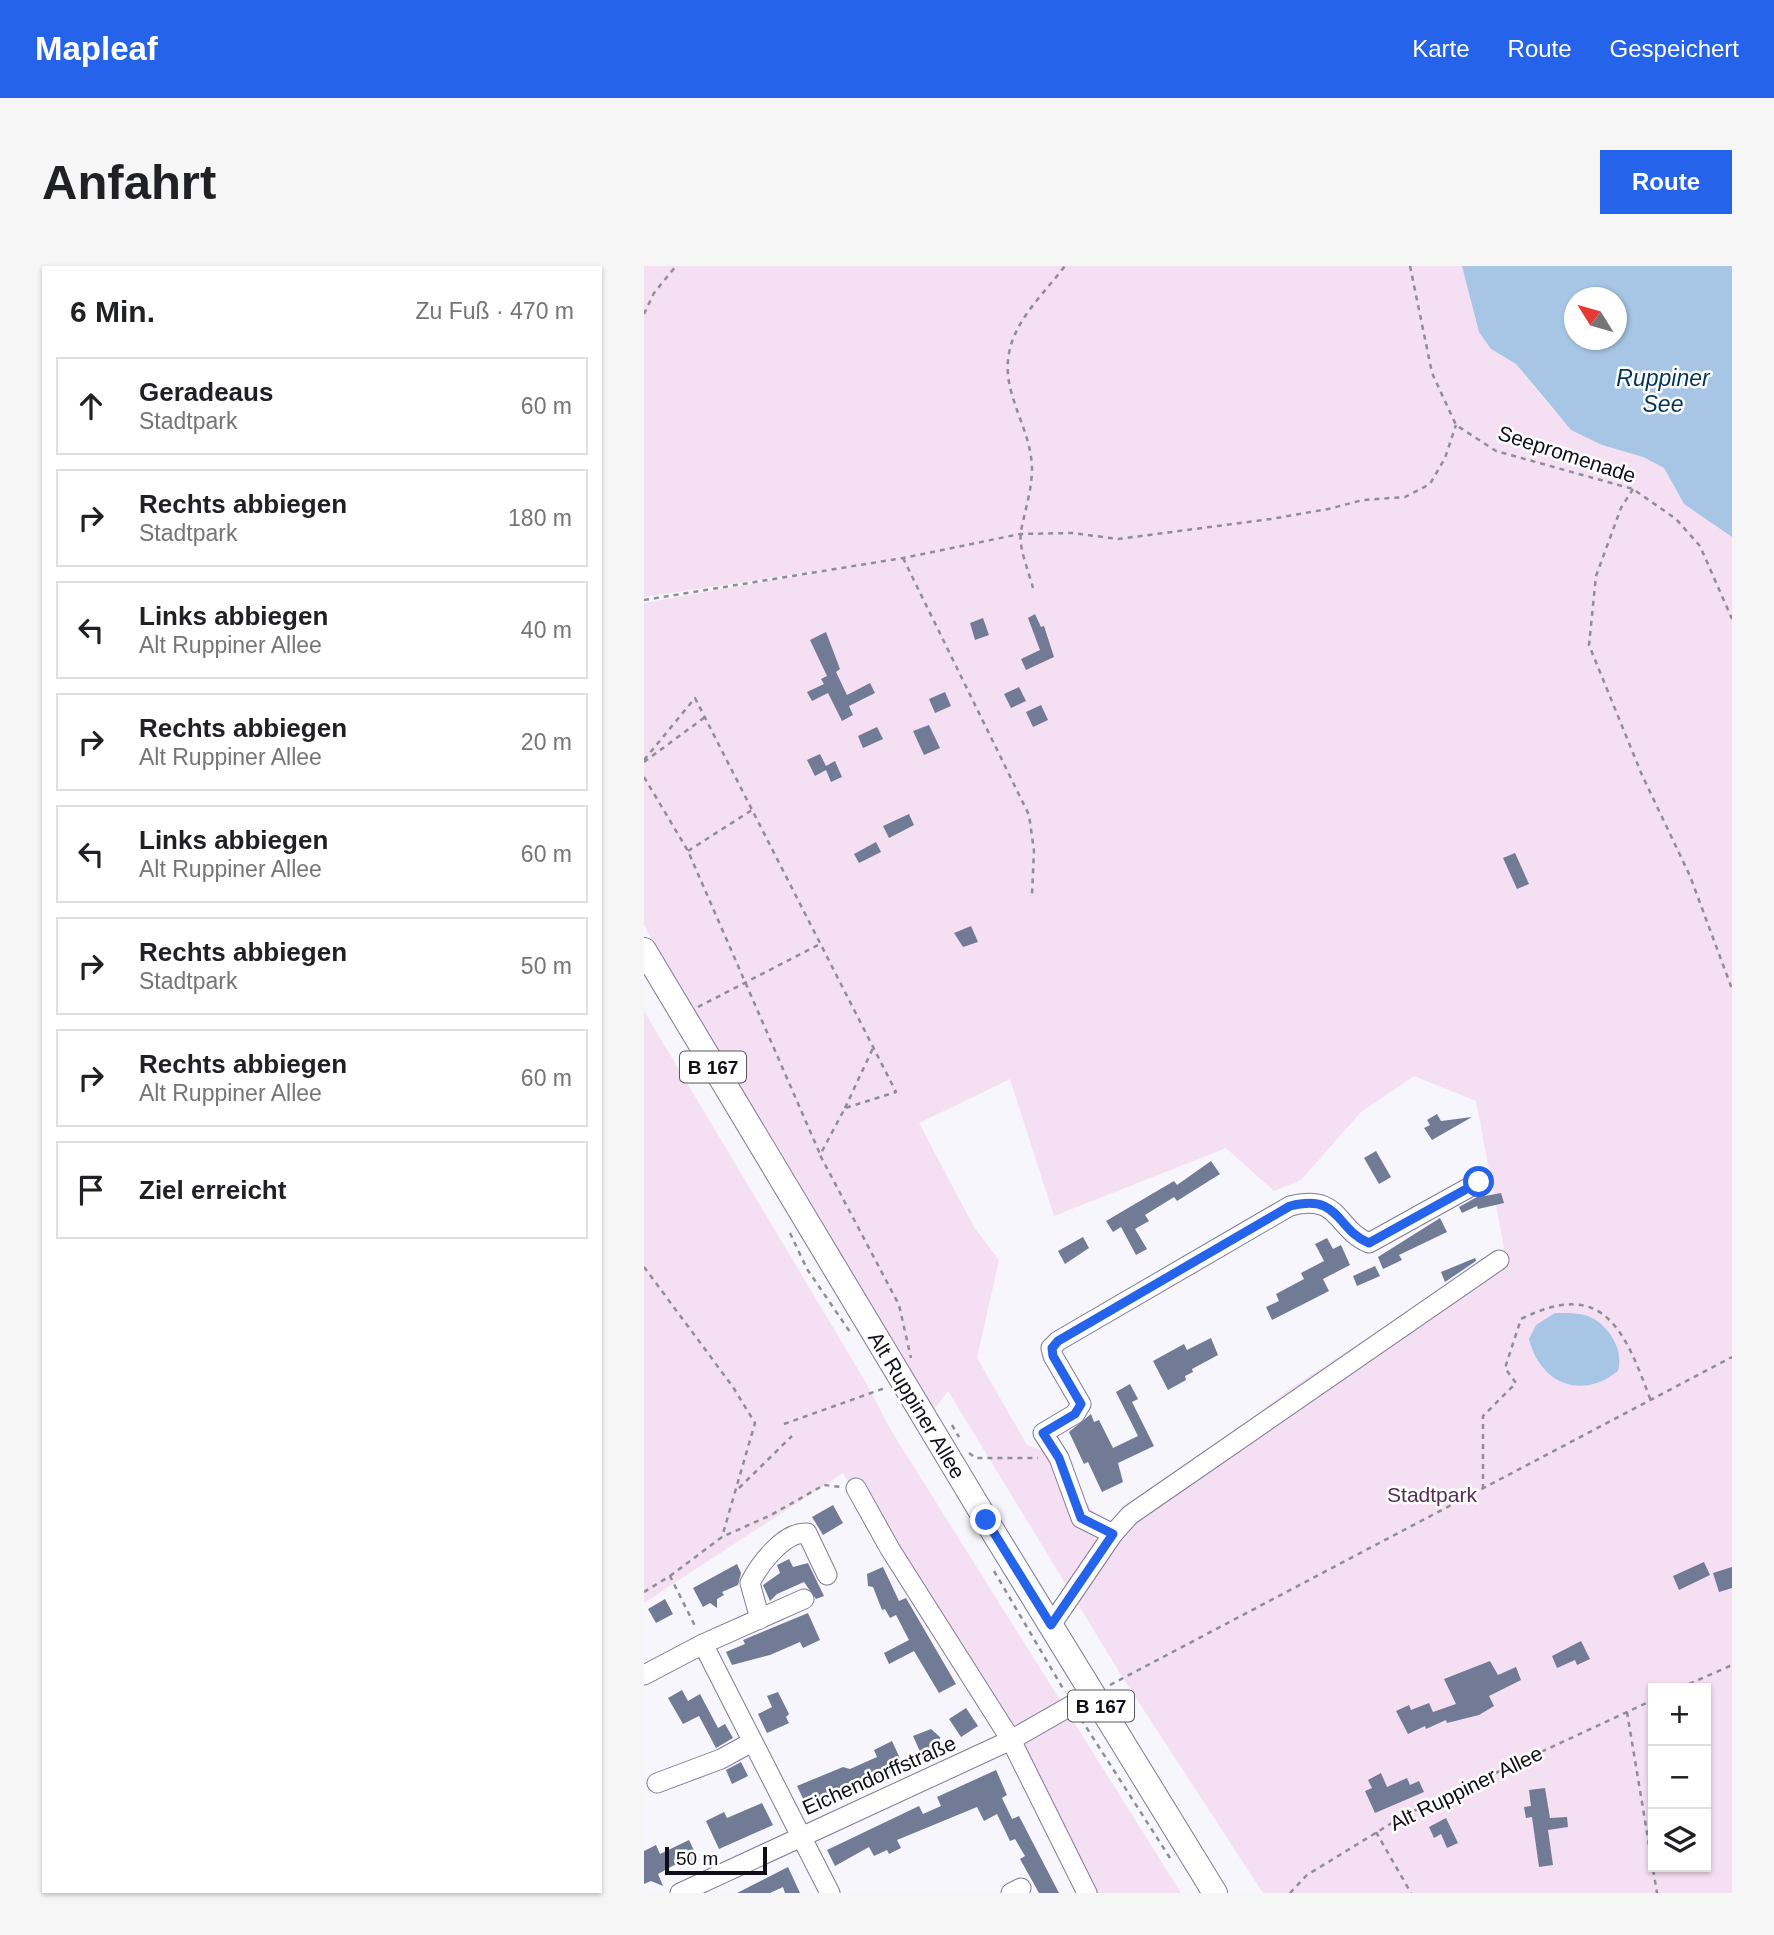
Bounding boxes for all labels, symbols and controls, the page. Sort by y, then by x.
text: Mapleaf [35,30,158,67]
text: Karte [1412,35,1470,62]
text: Route [1508,35,1572,62]
text: Gespeichert [1610,35,1739,62]
button: Route [1600,150,1732,214]
text: Anfahrt [42,155,216,209]
north arrow [1564,287,1627,350]
text: 6 Min. [70,295,155,328]
text: Zu Fuß · 470 m [416,298,574,324]
water label: Ruppiner See [1616,365,1711,417]
text: Geradeaus [139,377,273,407]
icon: ahead [72,387,110,425]
text: 60 m [521,393,572,419]
text: Stadtpark [139,408,237,434]
street label: Seepromenade [1495,421,1639,487]
text: Rechts abbiegen [139,489,347,519]
icon: right [72,499,110,537]
text: 180 m [508,505,572,531]
text: Stadtpark [139,520,237,546]
text: Links abbiegen [139,601,328,631]
icon: left [72,611,110,649]
text: 40 m [521,617,572,643]
text: Alt Ruppiner Allee [139,632,322,658]
text: Rechts abbiegen [139,713,347,743]
icon: right [72,723,110,761]
text: 20 m [521,729,572,755]
text: Alt Ruppiner Allee [139,744,322,770]
text: Links abbiegen [139,825,328,855]
icon: left [72,835,110,873]
text: 60 m [521,841,572,867]
text: Alt Ruppiner Allee [139,856,322,882]
text: Rechts abbiegen [139,937,347,967]
icon: right [72,947,110,985]
text: 50 m [521,953,572,979]
text: Stadtpark [139,968,237,994]
text: Rechts abbiegen [139,1049,347,1079]
road number: B 167 [680,1052,746,1082]
icon: right [72,1059,110,1097]
text: 60 m [521,1065,572,1091]
text: Alt Ruppiner Allee [139,1080,322,1106]
route start [1463,1166,1494,1197]
icon: arrive [72,1171,110,1209]
text: Ziel erreicht [139,1175,286,1205]
street label: Alt Ruppiner Allee [864,1328,970,1482]
park label: Stadtpark [1387,1483,1477,1506]
route end [970,1504,1001,1535]
map controls [1648,1683,1711,1872]
button: + [1648,1683,1711,1746]
road number: B 167 [1068,1690,1134,1722]
street label: Eichendorffstraße [799,1731,959,1819]
street label: Alt Ruppiner Allee [1386,1741,1546,1835]
button: − [1648,1746,1711,1809]
button: layers [1648,1809,1711,1872]
scale bar [665,1844,766,1876]
text: 50 m [676,1848,718,1869]

